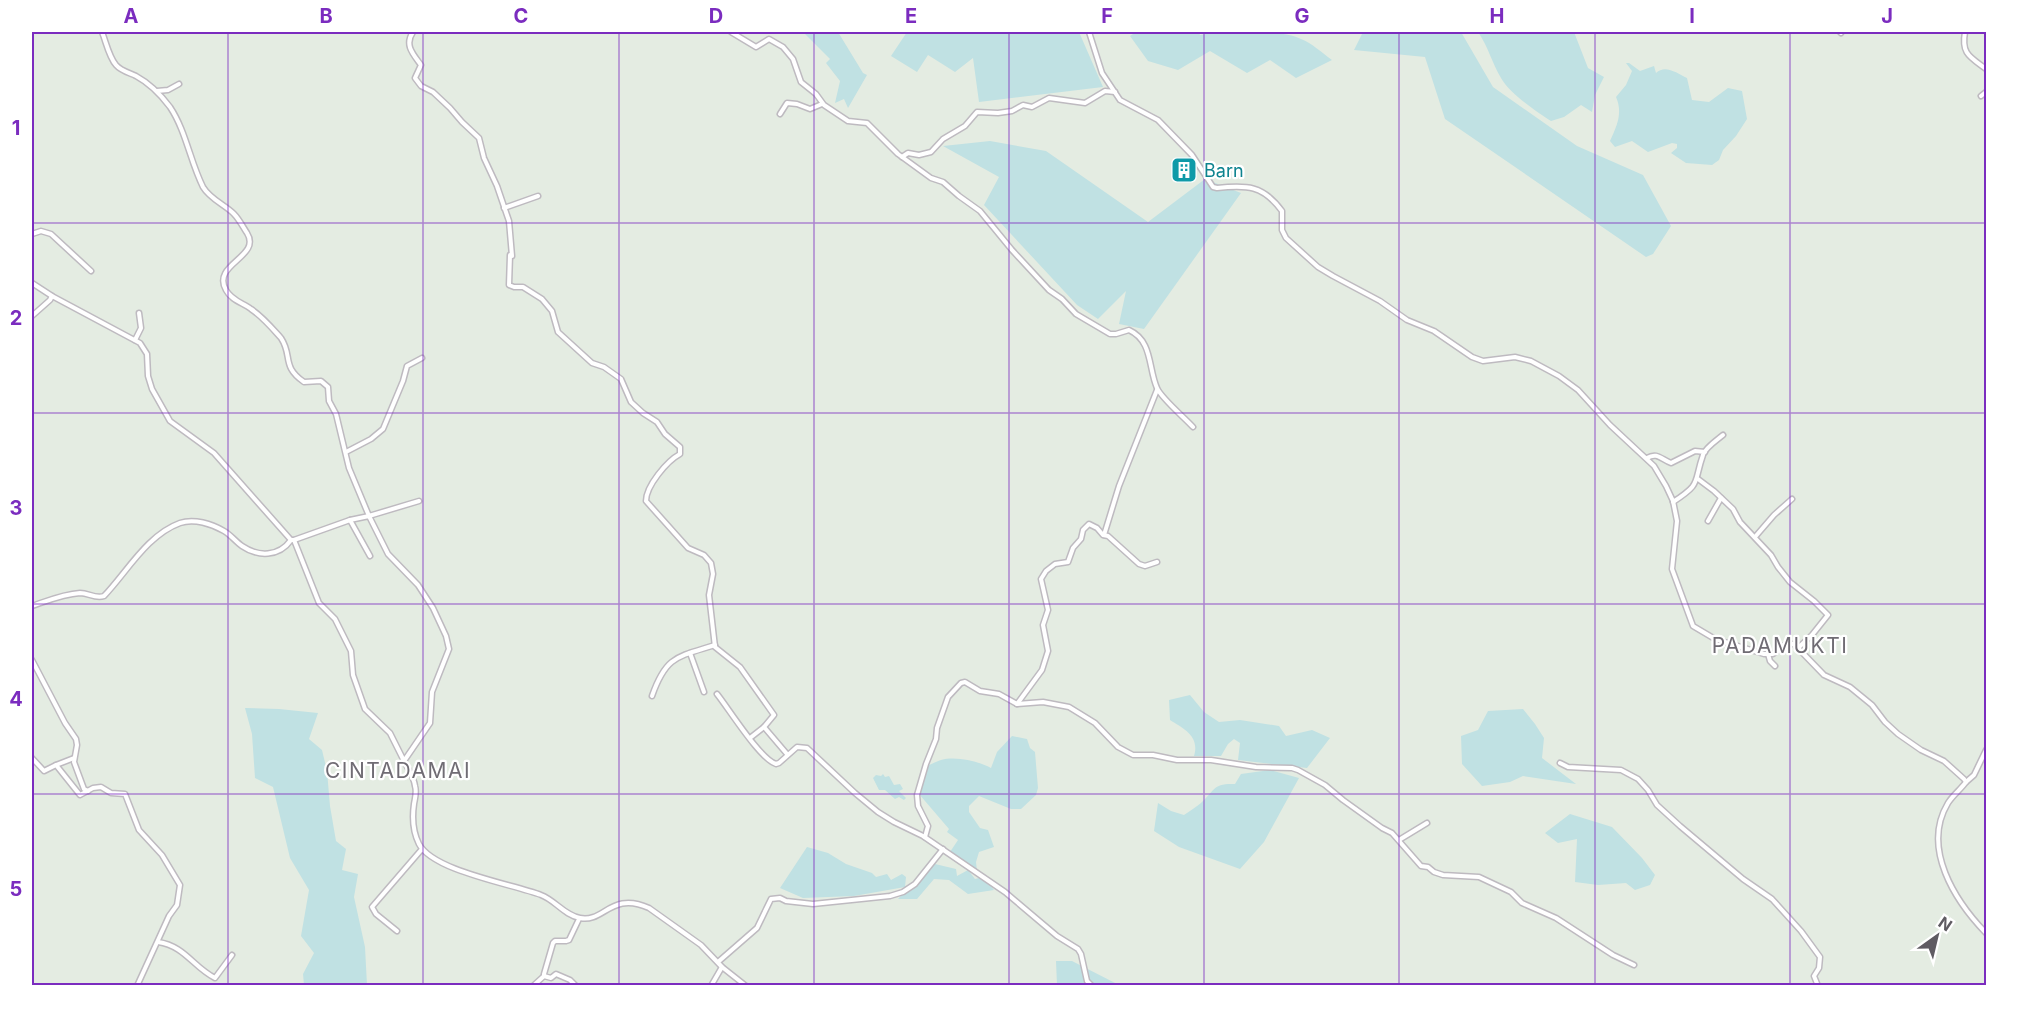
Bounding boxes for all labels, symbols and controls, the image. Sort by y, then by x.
text: A [124,4,139,28]
text: B [319,4,333,28]
text: C [514,4,528,28]
text: D [709,4,723,28]
text: E [905,4,917,28]
text: F [1101,4,1113,28]
text: G [1294,4,1310,28]
text: H [1490,4,1504,28]
text: I [1689,4,1695,28]
text: J [1881,4,1893,28]
text: 1 [12,116,20,140]
building icon: Barn [1169,155,1199,185]
place label: Barn [1204,160,1244,181]
text: 2 [10,306,22,330]
text: 3 [10,496,22,520]
district label: PADAMUKTI [1712,633,1848,658]
text: 4 [9,687,23,711]
district label: CINTADAMAI [325,758,471,783]
text: 5 [10,877,22,901]
north arrow [1907,906,1967,966]
text: N [1935,912,1956,935]

